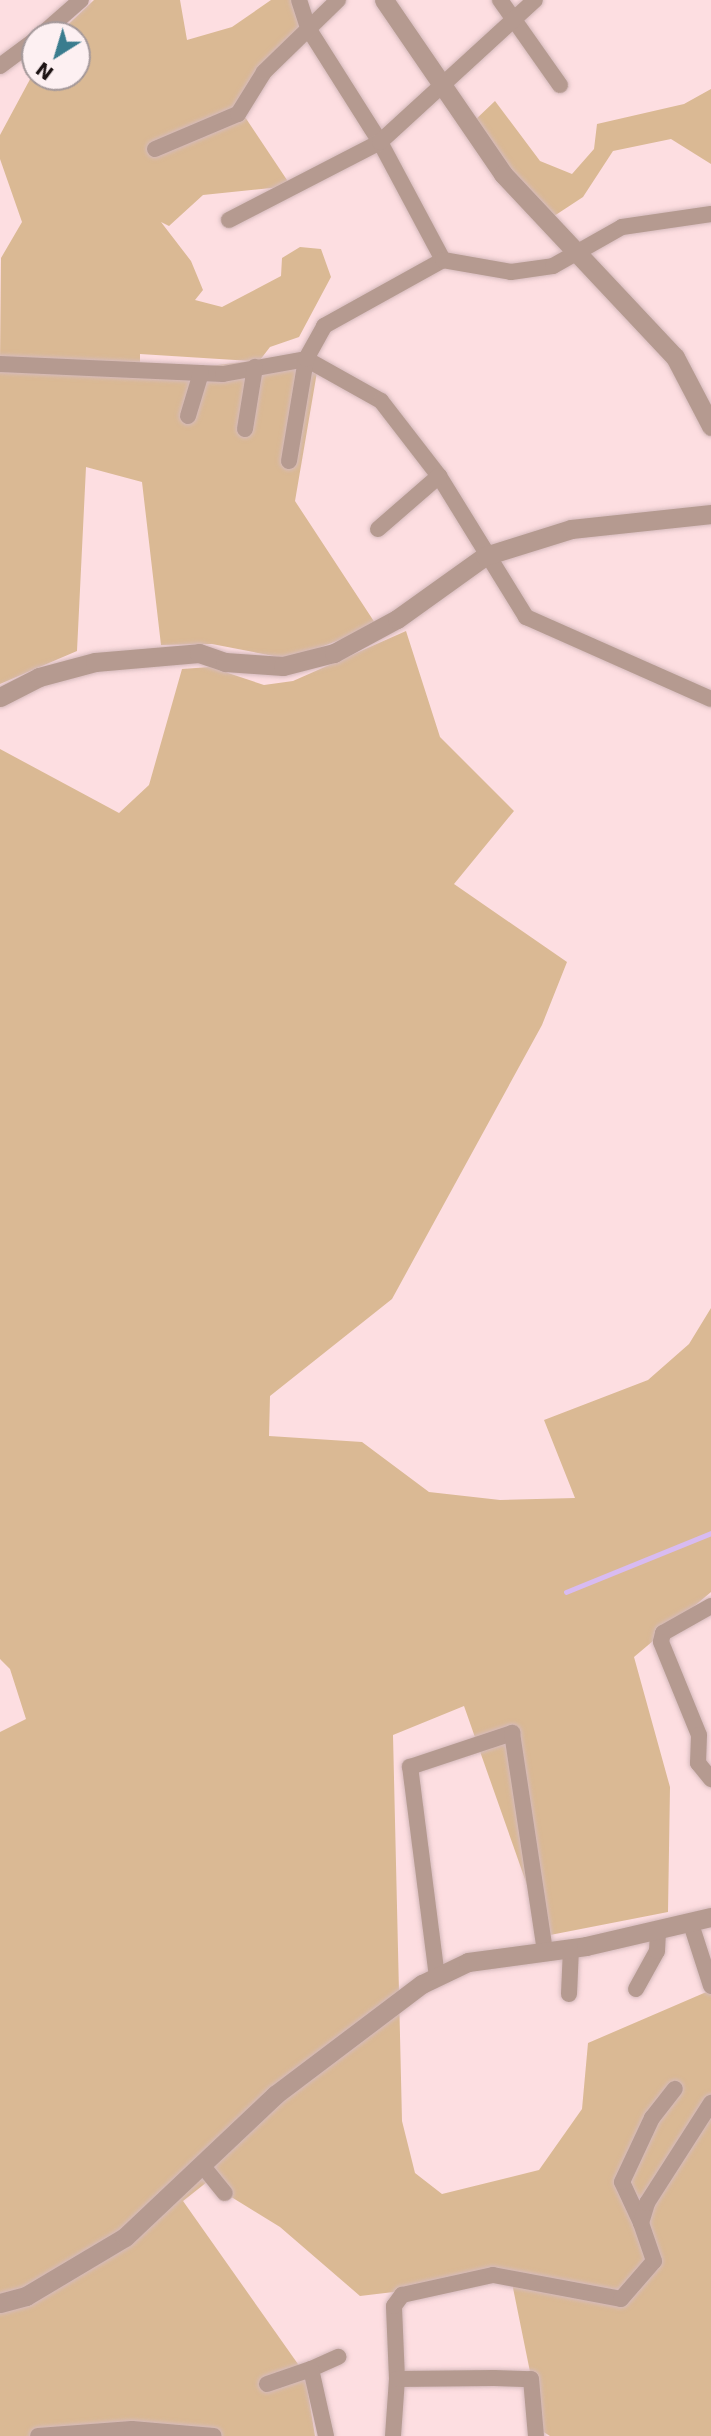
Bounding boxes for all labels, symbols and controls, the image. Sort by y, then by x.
north arrow [21,21,91,91]
text: N [32,58,58,85]

